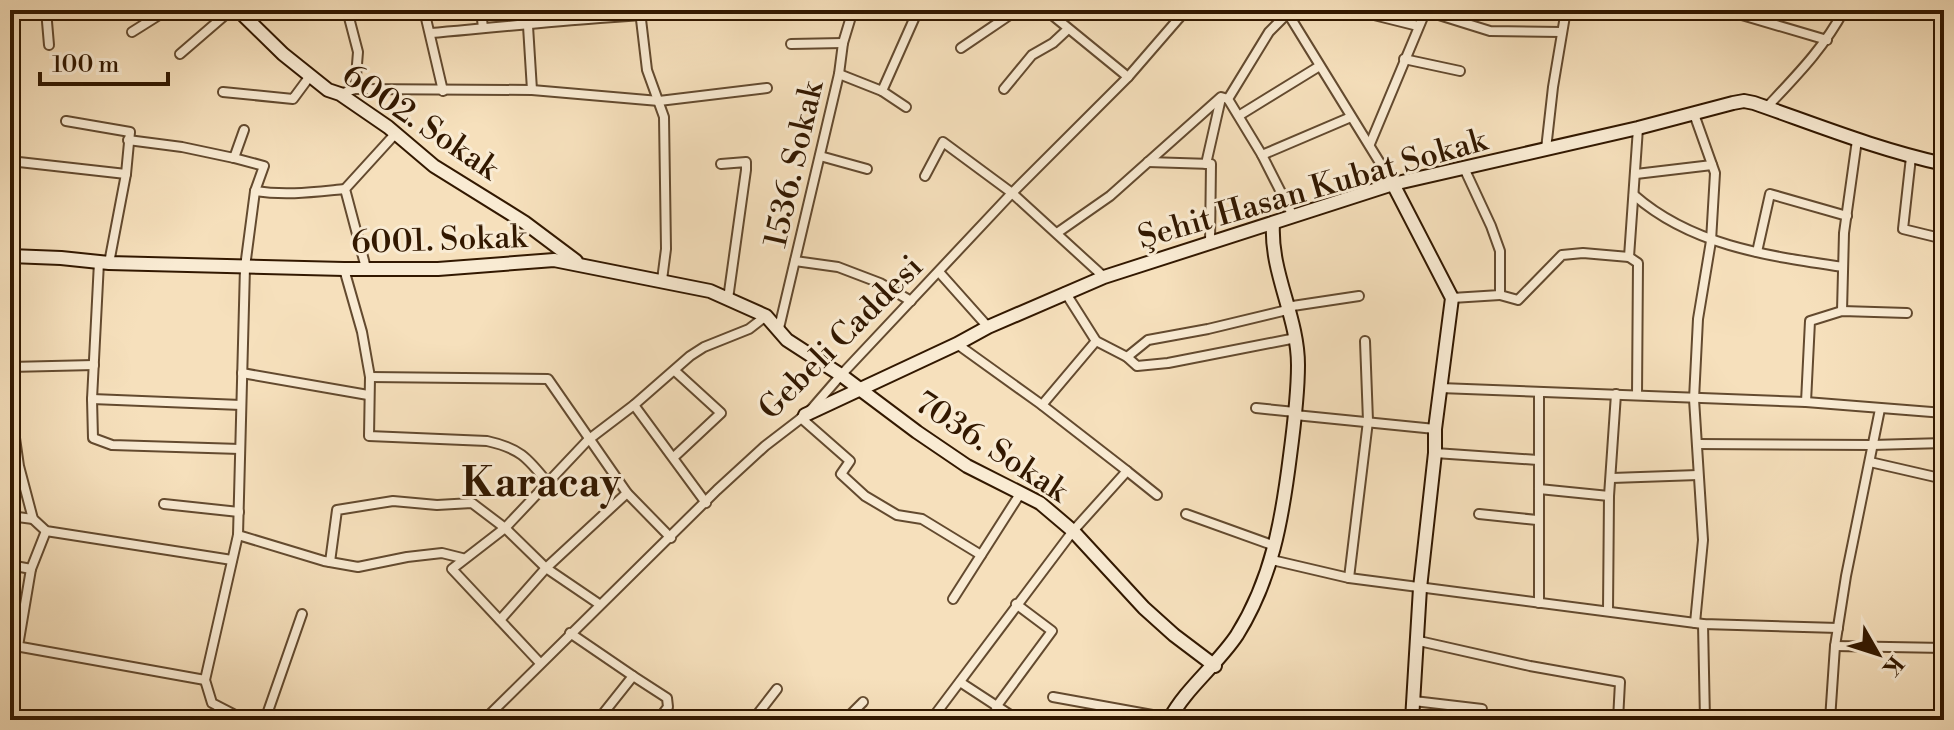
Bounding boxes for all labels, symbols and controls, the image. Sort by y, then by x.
scale bar [40,36,168,86]
text: 100 m [52,50,119,80]
street label: 6002. Sokak [334,55,508,190]
street label: 1536. Sokak [755,75,833,251]
street label: Şehit Hasan Kubat Sokak [1133,119,1493,258]
street label: 6001. Sokak [350,217,530,263]
street label: Gebeli Caddesi [750,247,931,428]
street label: 7036. Sokak [907,383,1077,512]
district label: Karacay [462,459,621,509]
north arrow [1838,614,1918,694]
text: K [1876,650,1908,682]

